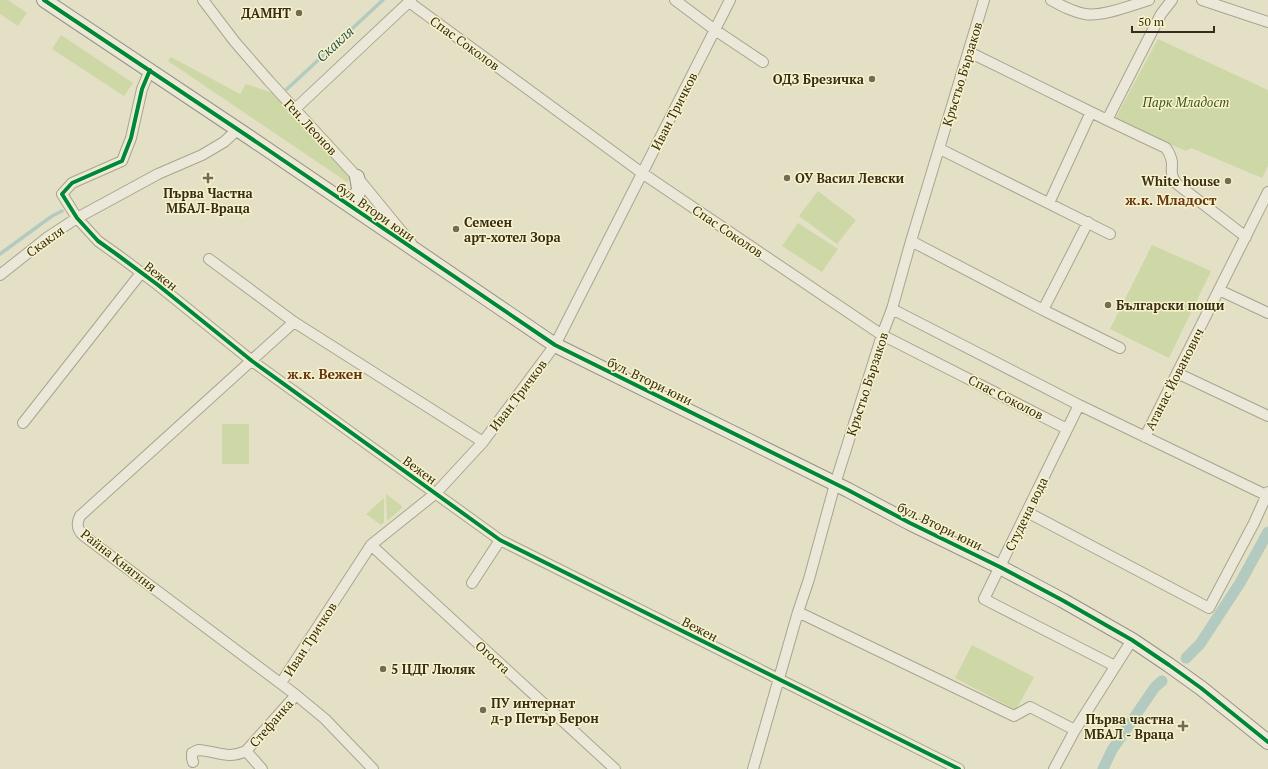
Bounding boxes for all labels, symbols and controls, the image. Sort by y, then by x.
place label: ДАМНТ [241,4,291,22]
marker: ДАМНТ [294,8,304,18]
scale bar [1132,8,1214,34]
street label: Спас Соколов [426,12,504,75]
text: 50 m [1138,14,1165,29]
street label: Кръстьо Бързаков [938,19,986,128]
water label: Скакля [312,21,358,66]
street label: Иван Тричков [647,69,701,153]
place label: ОДЗ Брезичка [773,70,865,88]
marker: ОДЗ Брезичка [867,74,877,84]
park label: Парк Младост [1142,93,1229,111]
street label: Ген. Леонов [280,95,342,159]
place label: ОУ Васил Левски [795,169,905,187]
marker: Първа Частна МБАЛ-Враца [202,172,214,184]
place label: White house [1141,172,1220,190]
marker: ОУ Васил Левски [782,173,792,183]
marker: White house [1223,176,1233,186]
street label: бул. Втори юни [333,178,419,246]
place label: Първа Частна МБАЛ-Враца [163,184,254,217]
district label: ж.к. Младост [1125,190,1217,209]
street label: Спас Соколов [689,201,767,262]
place label: Семеен арт-хотел Зора [464,213,561,246]
street label: Скакля [22,221,68,261]
marker: Семеен арт-хотел Зора [451,224,461,234]
street label: Вежен [140,257,182,295]
place label: Български пощи [1116,296,1225,314]
marker: Български пощи [1103,300,1113,310]
street label: Атанас Йованович [1140,325,1208,433]
street label: Кръстьо Бързаков [842,330,892,438]
street label: бул. Втори юни [604,353,696,409]
street label: Иван Тричков [485,355,551,434]
district label: ж.к. Вежен [287,364,363,383]
street label: Спас Соколов [965,370,1047,424]
street label: Вежен [399,452,441,488]
street label: Студена вода [1000,474,1052,554]
street label: бул. Втори юни [894,498,986,554]
street label: Райна Княгиня [77,525,161,595]
street label: Иван Тричков [279,598,341,680]
street label: Вежен [679,612,721,646]
street label: Огоста [472,637,515,678]
place label: 5 ЦДГ Люляк [391,660,476,678]
marker: 5 ЦДГ Люляк [378,664,388,674]
place label: ПУ интернат д-р Петър Берон [491,694,599,727]
street label: Стефанка [245,695,297,751]
marker: ПУ интернат д-р Петър Берон [478,705,488,715]
place label: Първа частна МБАЛ - Враца [1084,710,1175,743]
marker: Първа частна МБАЛ - Враца [1177,720,1189,732]

